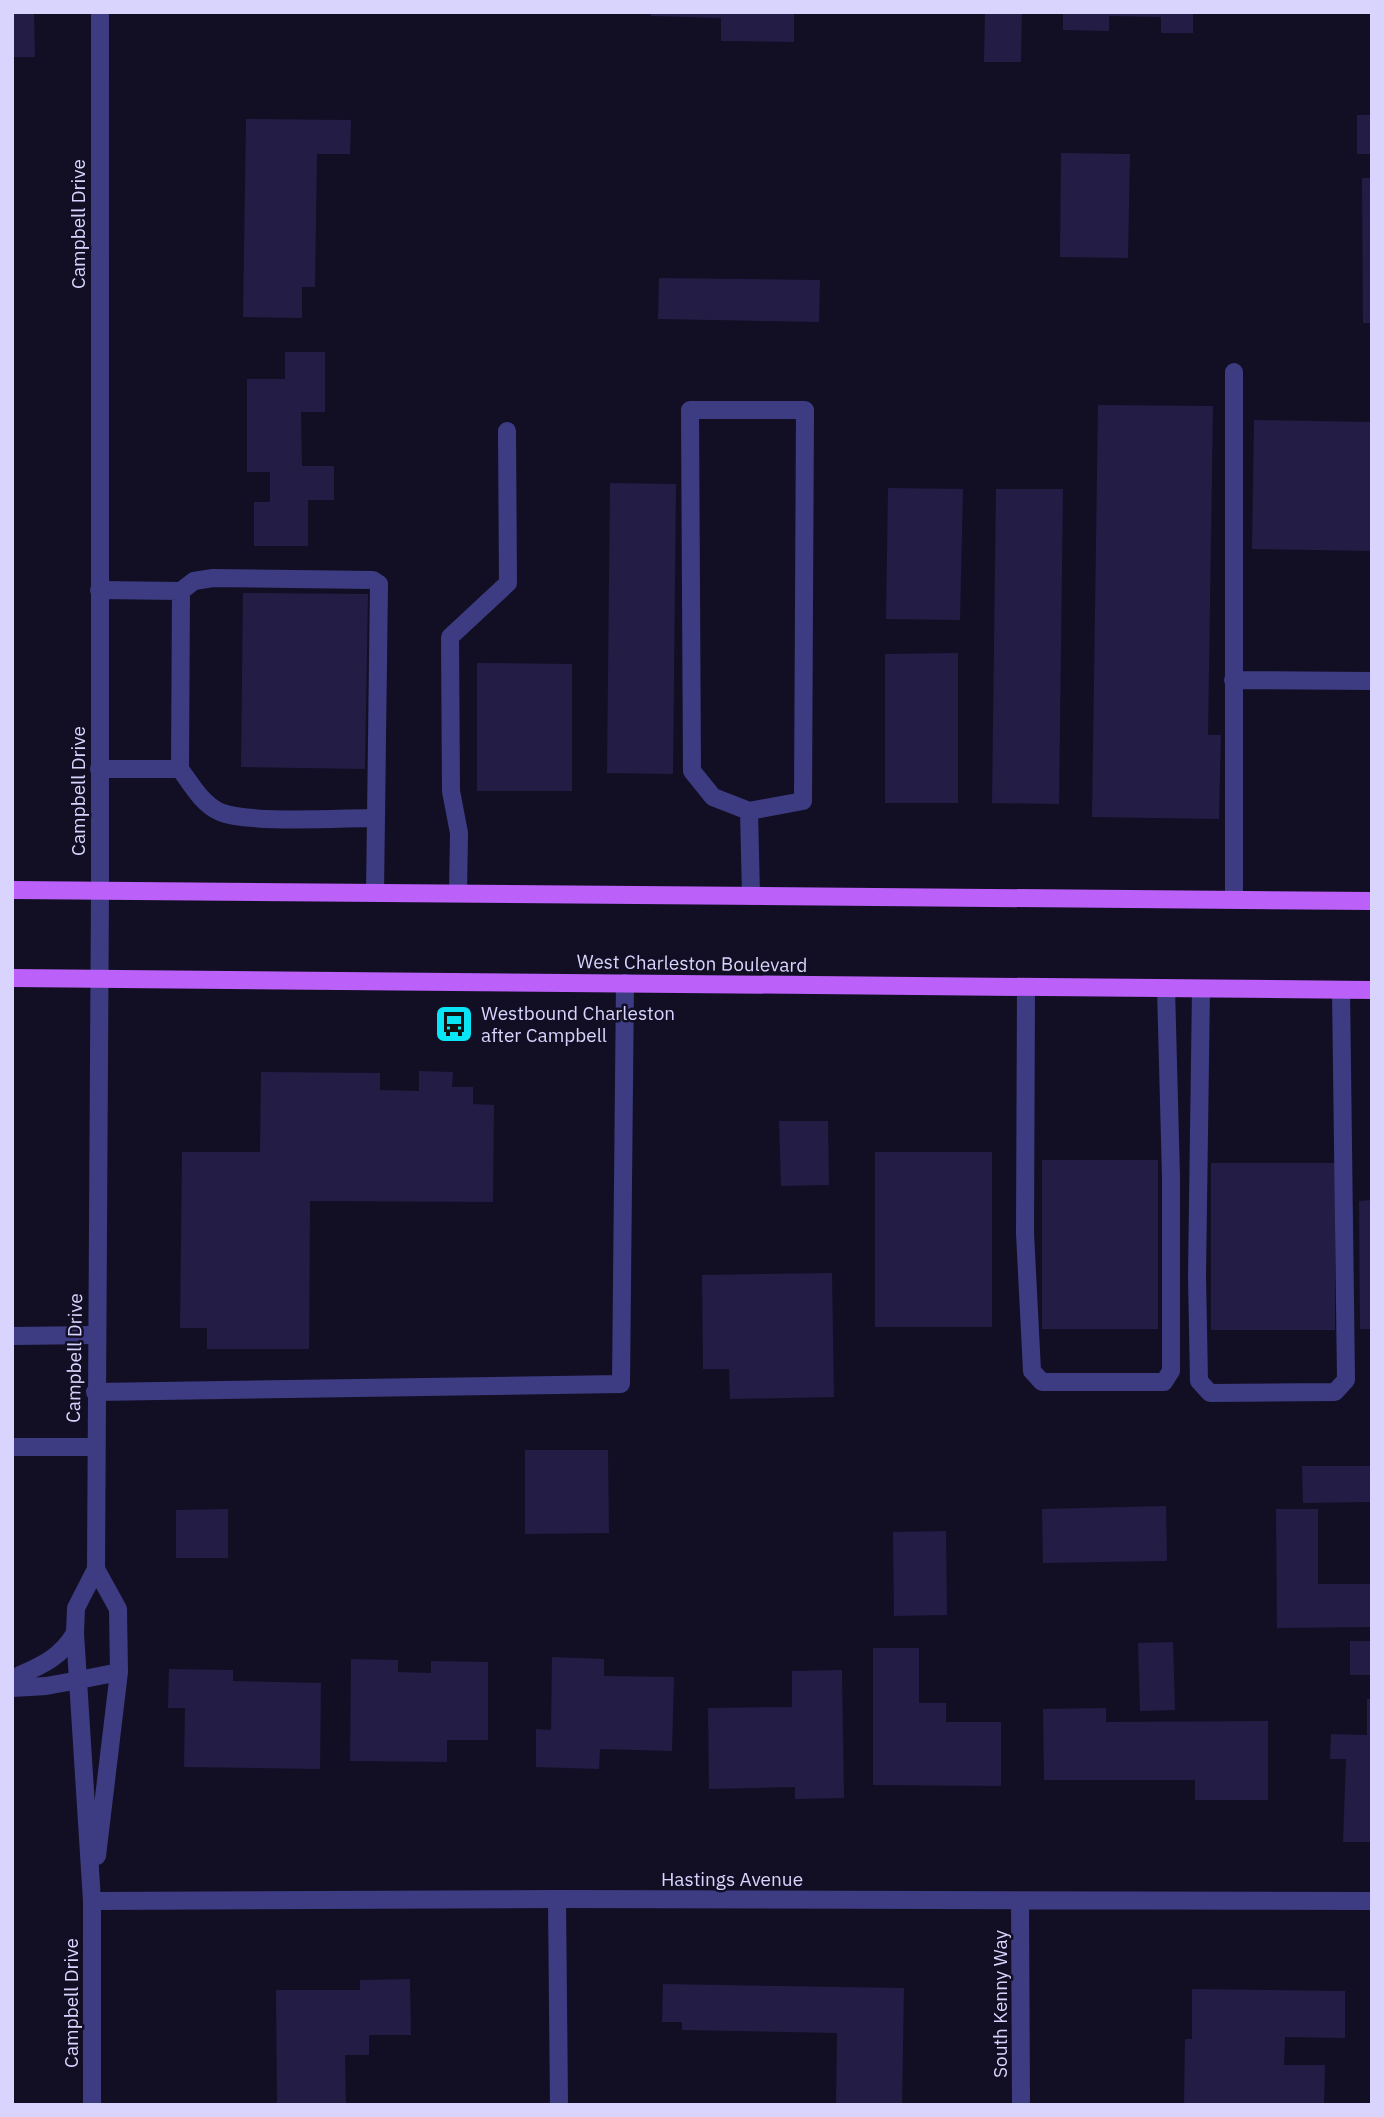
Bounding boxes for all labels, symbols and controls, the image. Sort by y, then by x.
street label: Campbell Drive [66,159,90,289]
street label: Campbell Drive [66,726,90,856]
street label: West Charleston Boulevard [576,949,808,977]
place label: Westbound Charleston after Campbell [481,1001,675,1047]
bus stop icon: Westbound Charleston after Campbell [433,1003,475,1045]
street label: Campbell Drive [61,1293,87,1423]
street label: Hastings Avenue [661,1867,803,1891]
street label: South Kenny Way [988,1929,1012,2078]
street label: Campbell Drive [59,1938,83,2068]

